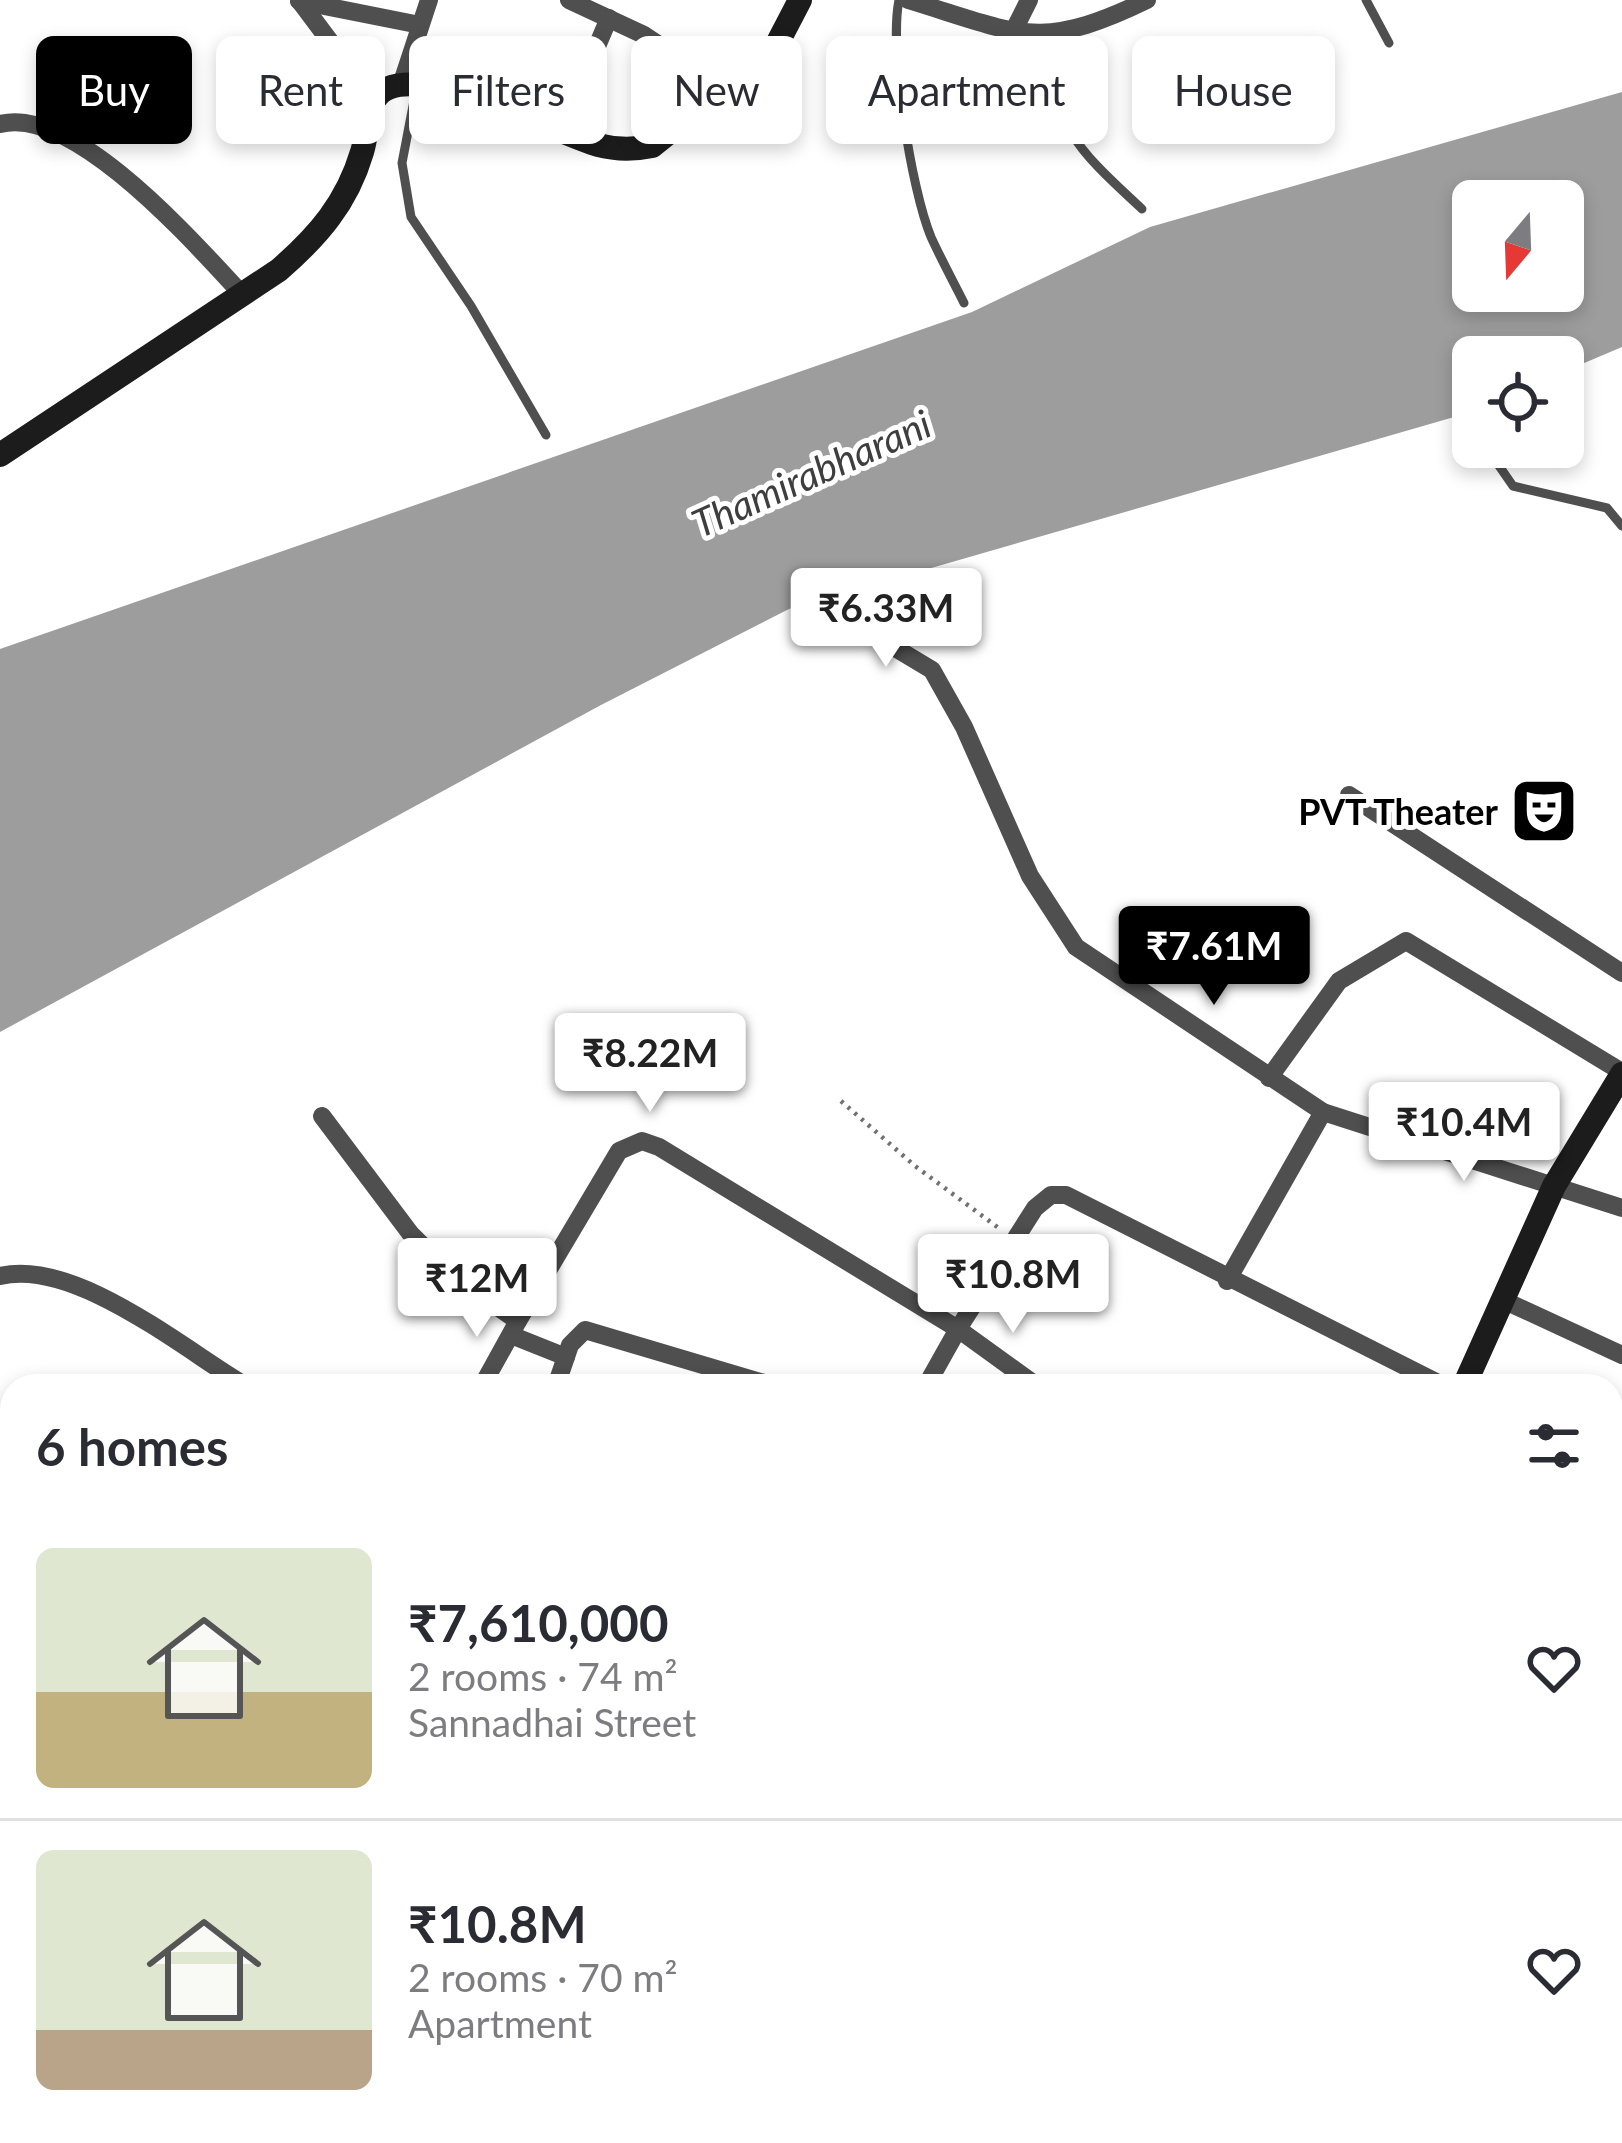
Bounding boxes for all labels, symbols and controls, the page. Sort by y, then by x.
chip: Buy [36,36,192,144]
chip: Rent [216,36,385,144]
chip: Filters [409,36,607,144]
chip: New [631,36,802,144]
chip: Apartment [826,36,1108,144]
chip: House [1132,36,1335,144]
north arrow [1452,180,1584,312]
map controls [1452,180,1584,468]
button: locate [1452,336,1584,468]
water label: Thamirabharani [684,400,938,546]
pin: ₹6.33M [788,568,984,670]
text: ₹6.33M [818,584,954,630]
theatre icon: PVT Theater [1509,776,1579,846]
place label: PVT Theater [1298,789,1499,833]
pin: ₹7.61M [1116,906,1312,1008]
text: ₹7.61M [1146,922,1282,968]
pin: ₹8.22M [552,1013,748,1115]
text: ₹8.22M [582,1029,718,1075]
pin: ₹10.4M [1366,1082,1562,1184]
text: ₹10.4M [1396,1098,1532,1144]
pin: ₹10.8M [915,1234,1111,1336]
pin: ₹12M [406,1238,548,1340]
text: ₹10.8M [945,1250,1081,1296]
text: ₹12M [425,1254,529,1300]
icon: filters [1521,1413,1587,1479]
text: 6 homes [36,1416,228,1477]
text: ₹7,610,000 [408,1592,668,1653]
icon: home [132,1596,276,1740]
icon: heart [1521,1635,1587,1701]
text: 2 rooms · 74 m² [408,1653,678,1699]
text: Sannadhai Street [408,1699,696,1745]
text: ₹10.8M [408,1893,587,1954]
icon: home [132,1898,276,2042]
icon: heart [1521,1937,1587,2003]
text: 2 rooms · 70 m² [408,1954,678,2000]
text: Apartment [408,2000,592,2046]

